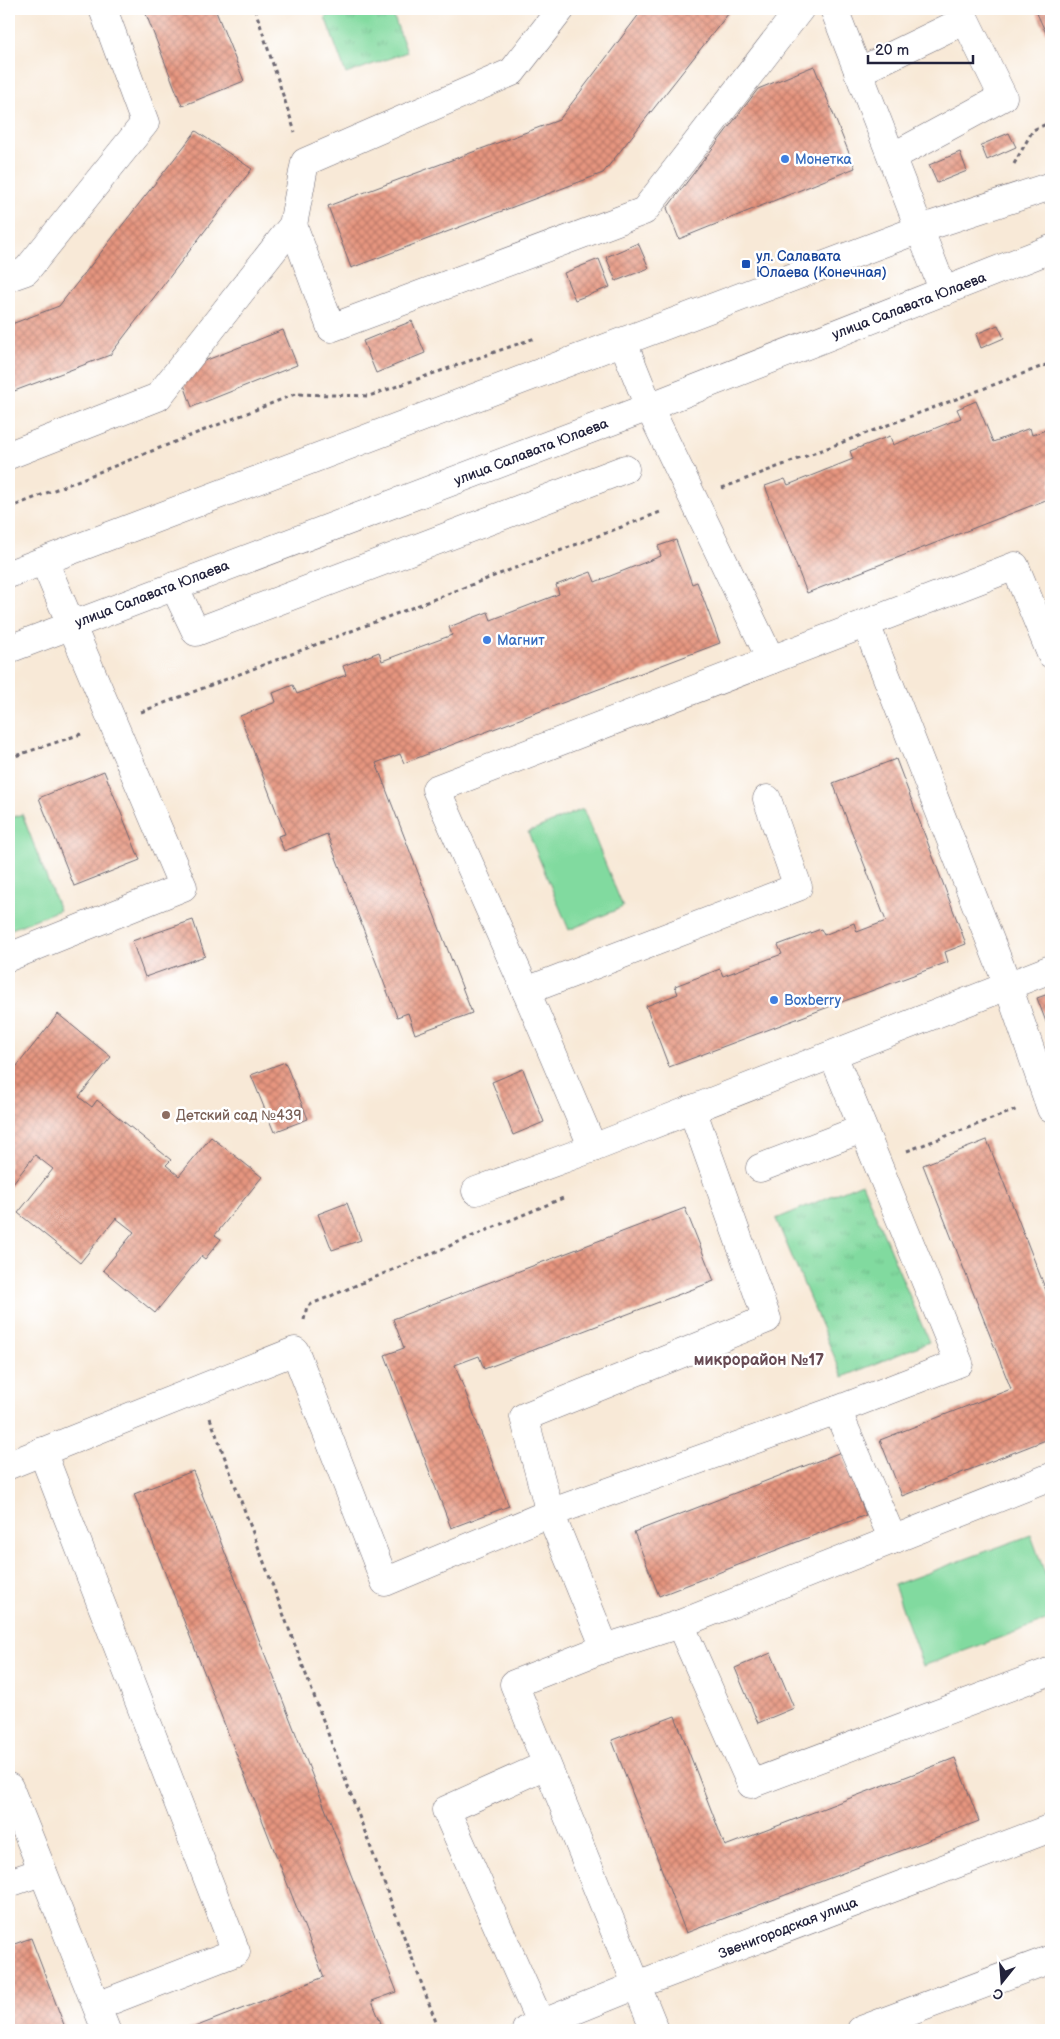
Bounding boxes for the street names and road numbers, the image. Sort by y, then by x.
street label: улица Салавата Юлаева [830,268,989,343]
street label: улица Салавата Юлаева [452,414,611,489]
street label: улица Салавата Юлаева [73,556,232,631]
street label: Звенигородская улица [716,1893,861,1962]

